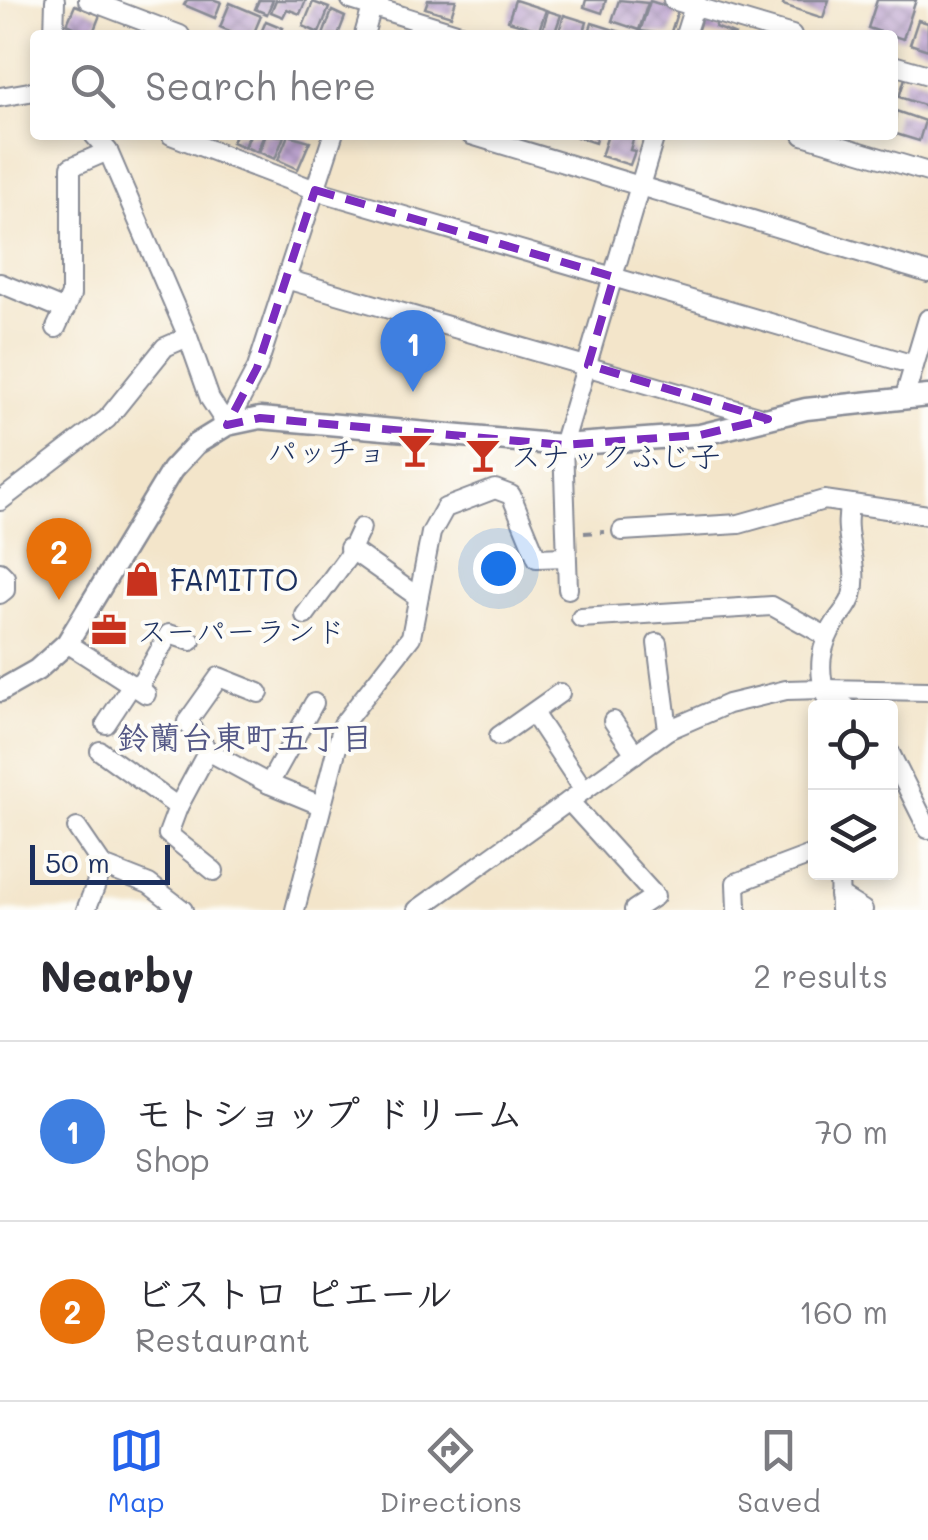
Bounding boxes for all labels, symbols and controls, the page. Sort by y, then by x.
search box [30,30,898,140]
icon: search [65,58,120,113]
text: Search here [145,60,376,110]
pin: 1 [380,310,446,392]
place label: パッチョ [267,430,387,470]
bar icon: パッチョ [396,431,434,469]
place label: スナックふじ子 [511,435,720,475]
bar icon: スナックふじ子 [464,436,502,474]
pin: 2 [27,518,92,600]
your location [473,543,524,594]
place label: FAMITTO [170,559,298,599]
shop icon: FAMITTO [123,560,161,598]
place label: スーパーランド [137,610,346,650]
office icon: スーパーランド [90,611,128,649]
map controls [808,700,898,880]
button: locate [808,700,898,790]
district label: 鈴蘭台東町五丁目 [117,715,373,757]
button: layers [808,790,898,880]
scale bar [30,840,170,884]
text: 50 m [45,844,110,880]
text: Nearby [40,948,194,1003]
text: 2 results [753,954,888,996]
text: モトショップ ドリーム [135,1087,524,1137]
text: 1 [65,1110,80,1152]
text: 70 m [815,1110,888,1152]
text: Shop [135,1138,210,1180]
text: ビストロ ピエール [135,1267,453,1317]
text: 2 [64,1290,81,1332]
text: 160 m [799,1290,888,1332]
text: Restaurant [135,1318,310,1360]
tab: Map [108,1423,165,1519]
tab: Directions [380,1423,522,1519]
tab: Saved [737,1423,820,1519]

